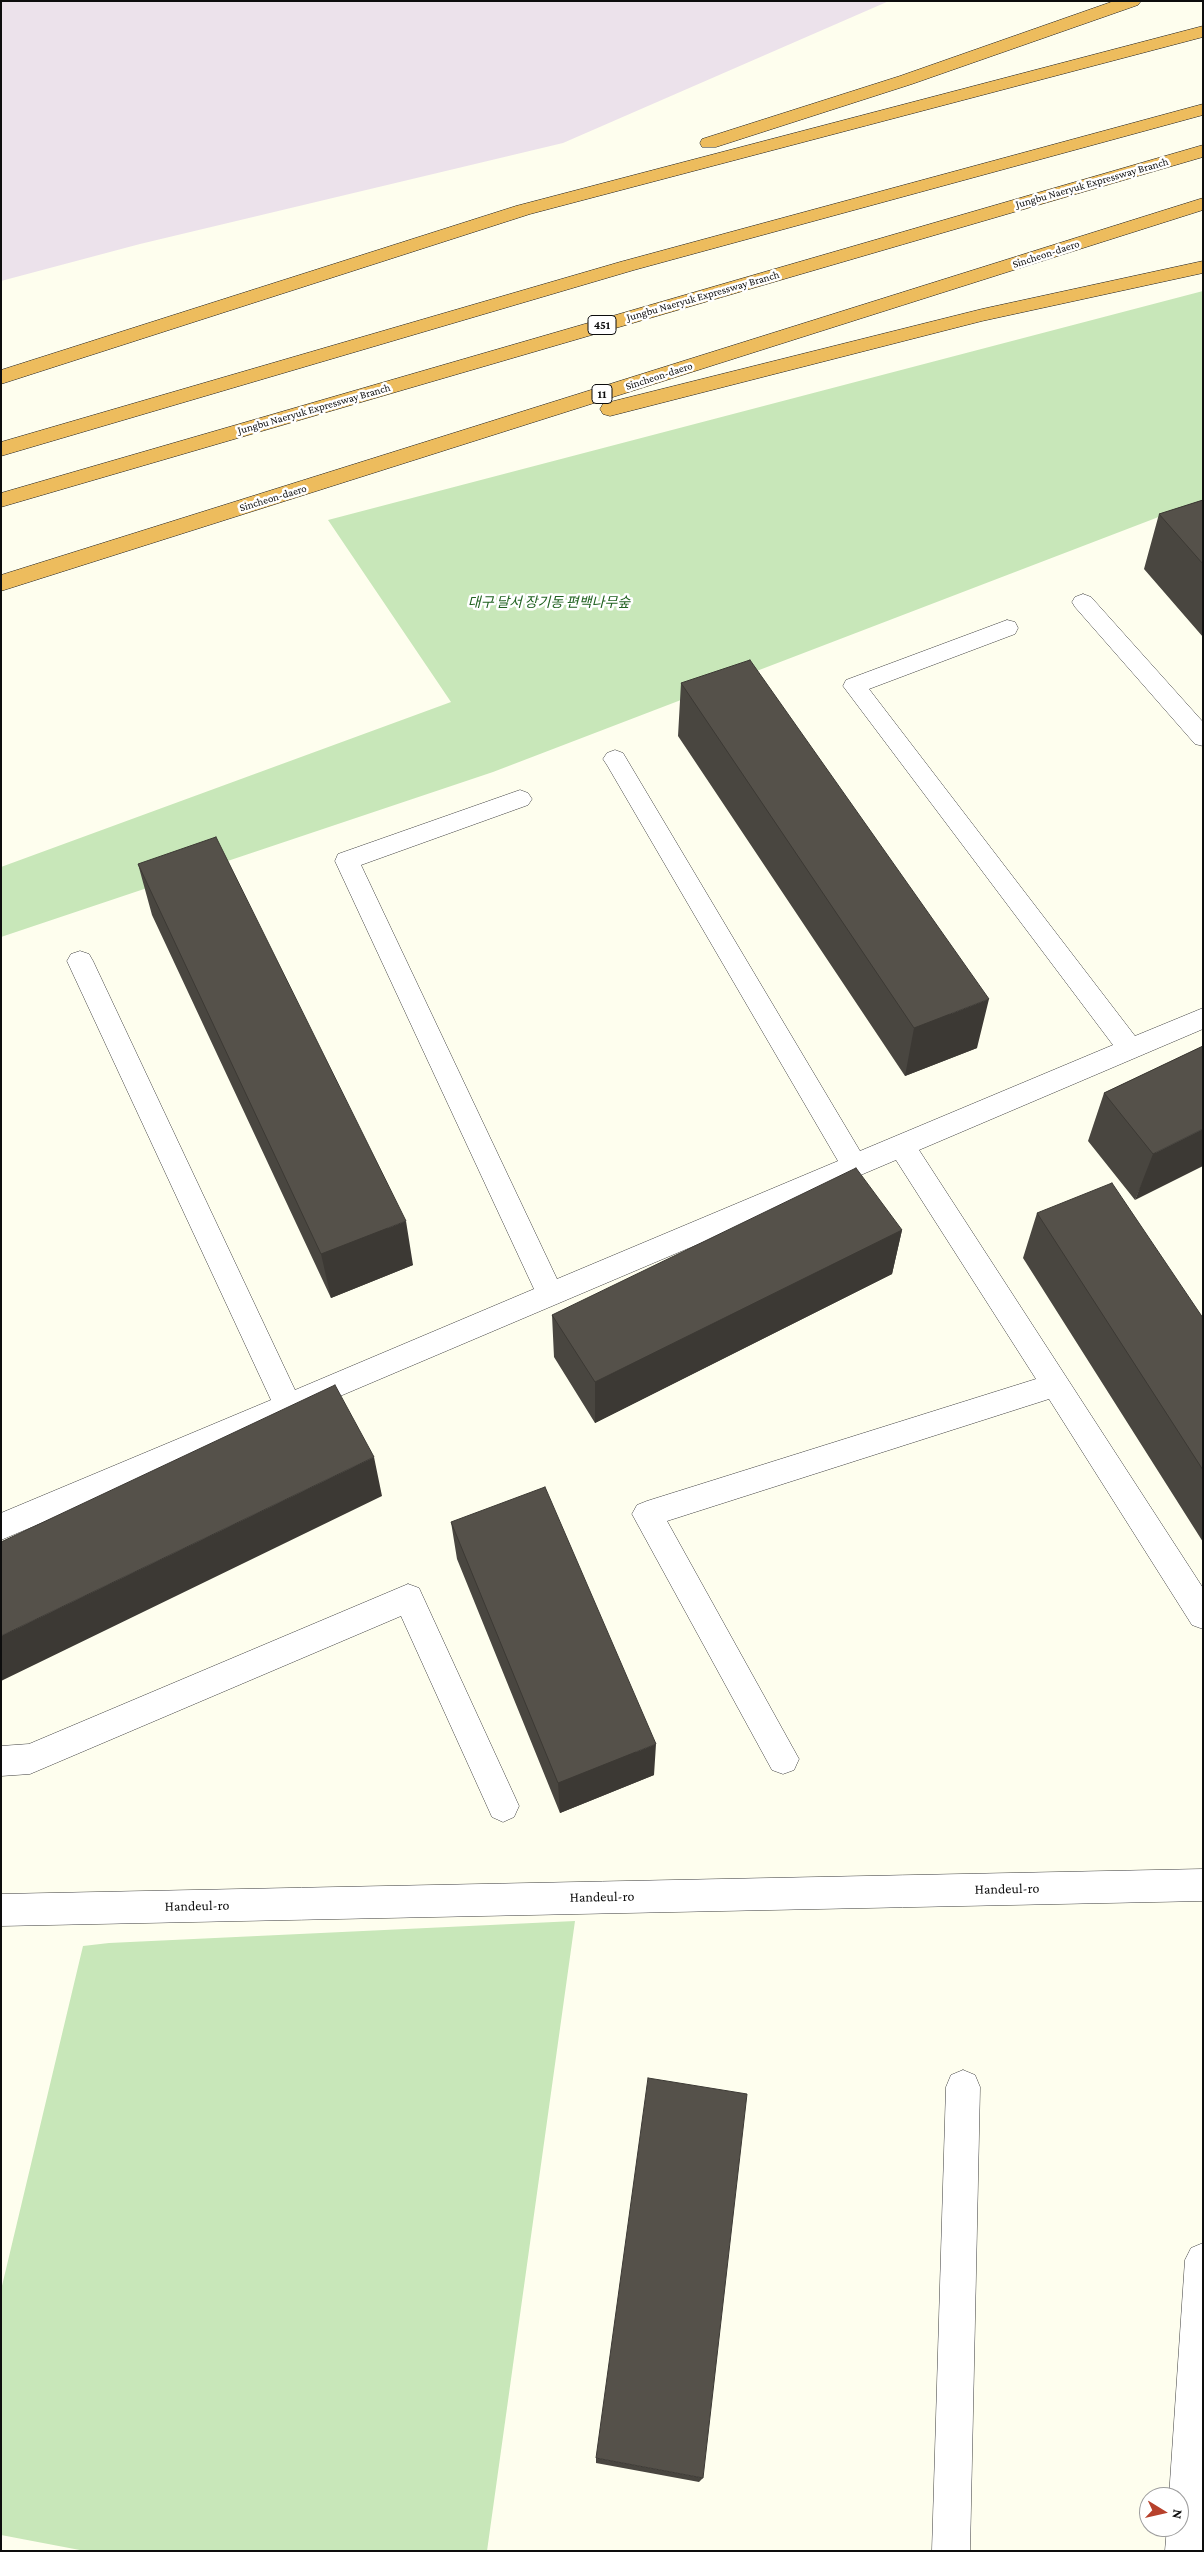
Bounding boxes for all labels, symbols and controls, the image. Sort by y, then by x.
street label: Jungbu Naeryuk Expressway Branch [1014,155,1170,211]
street label: Sincheon-daero [1011,237,1081,271]
street label: Jungbu Naeryuk Expressway Branch [625,268,781,324]
road number: 451 [588,316,616,334]
street label: Sincheon-daero [624,359,694,393]
street label: Jungbu Naeryuk Expressway Branch [236,381,392,437]
road number: 11 [592,384,612,404]
street label: Sincheon-daero [238,482,308,514]
park label: 대구 달서 장기동 편백나무숲 [468,595,630,611]
street label: Handeul-ro [975,1880,1039,1898]
street label: Handeul-ro [570,1888,634,1906]
street label: Handeul-ro [165,1897,229,1915]
north arrow [1139,2487,1189,2537]
text: N [1169,2508,1186,2520]

